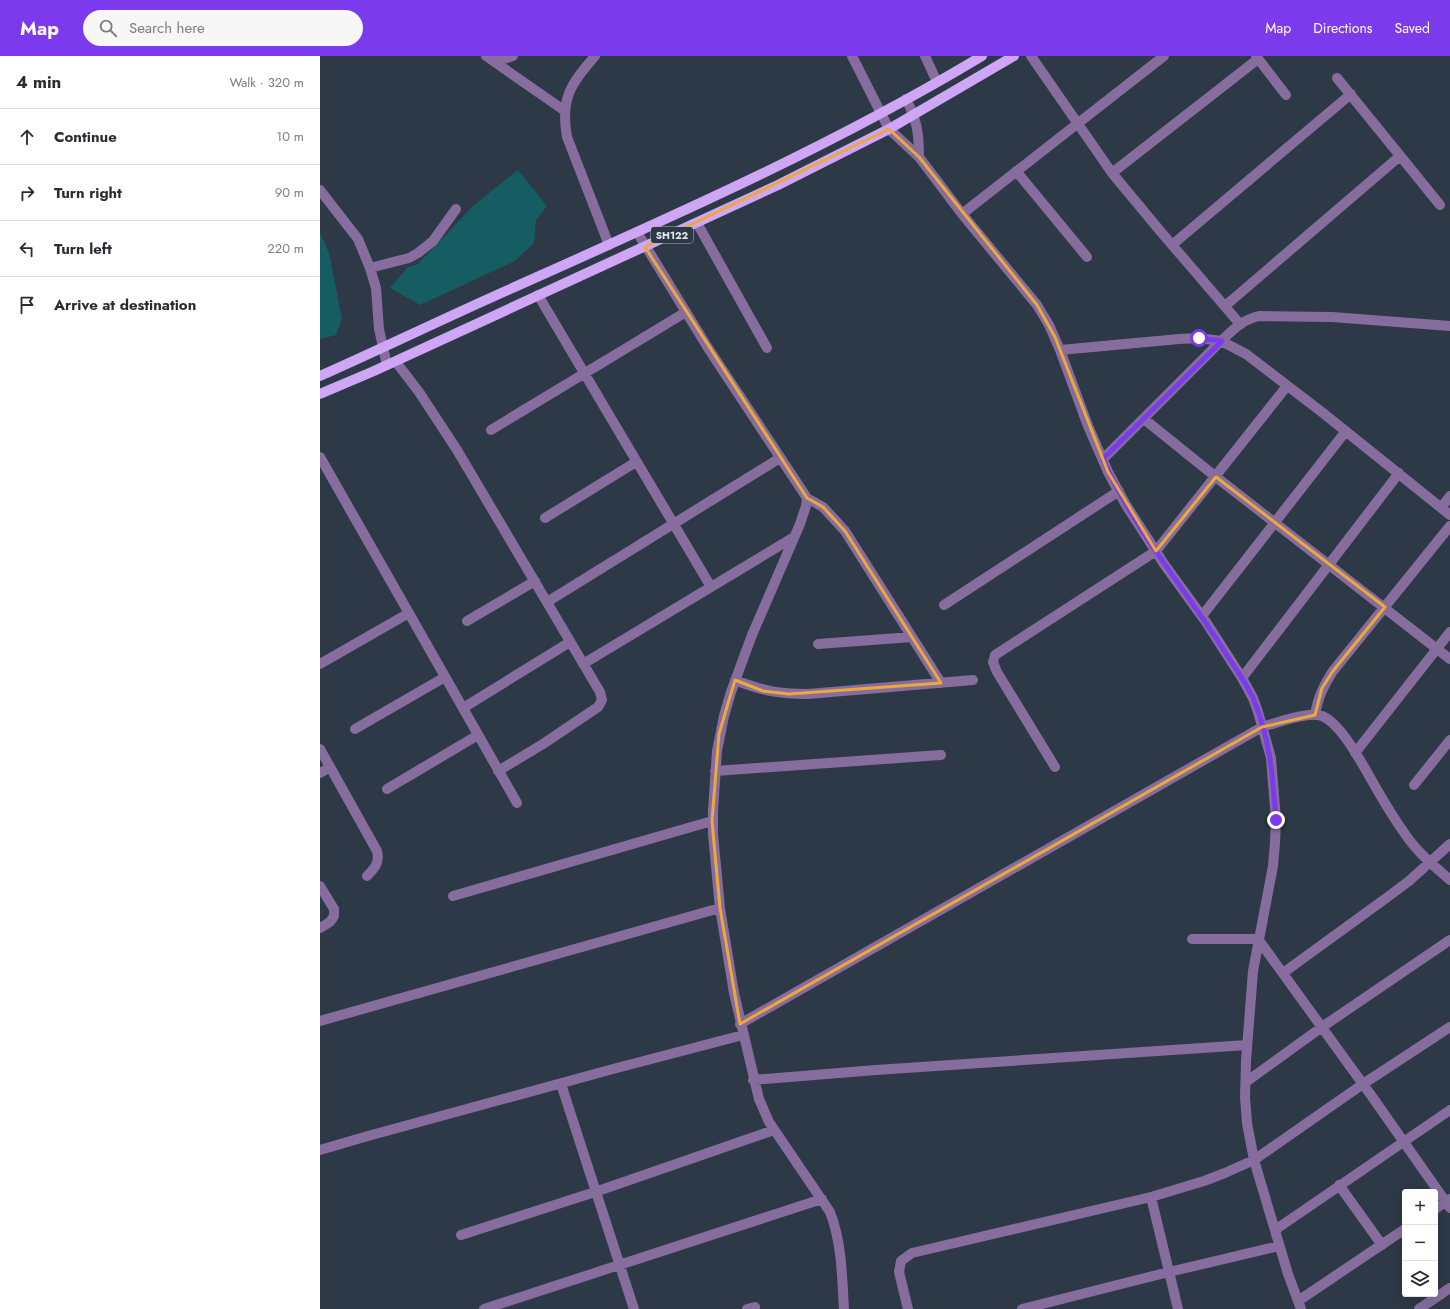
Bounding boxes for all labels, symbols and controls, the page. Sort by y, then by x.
search box [83,10,363,46]
text: Map [20,15,59,42]
icon: search [97,17,119,39]
text: Search here [129,17,205,39]
text: Map [1265,18,1291,38]
text: Directions [1313,18,1373,38]
text: Saved [1395,18,1430,38]
text: 4 min [16,70,61,94]
text: Walk · 320 m [229,73,304,92]
icon: ahead [16,126,38,148]
text: Continue [54,126,117,148]
text: 10 m [276,127,304,146]
icon: right [16,182,38,204]
text: Turn right [54,182,122,204]
text: 90 m [275,183,304,202]
road number: SH122 [651,227,693,243]
icon: left [16,238,38,260]
text: Turn left [54,238,112,260]
text: 220 m [267,239,304,258]
icon: arrive [16,294,38,316]
text: Arrive at destination [54,294,196,316]
route start [1190,329,1208,347]
route end [1267,811,1285,829]
map controls [1402,1189,1438,1297]
button: + [1402,1189,1438,1225]
button: − [1402,1225,1438,1261]
button: layers [1402,1261,1438,1297]

